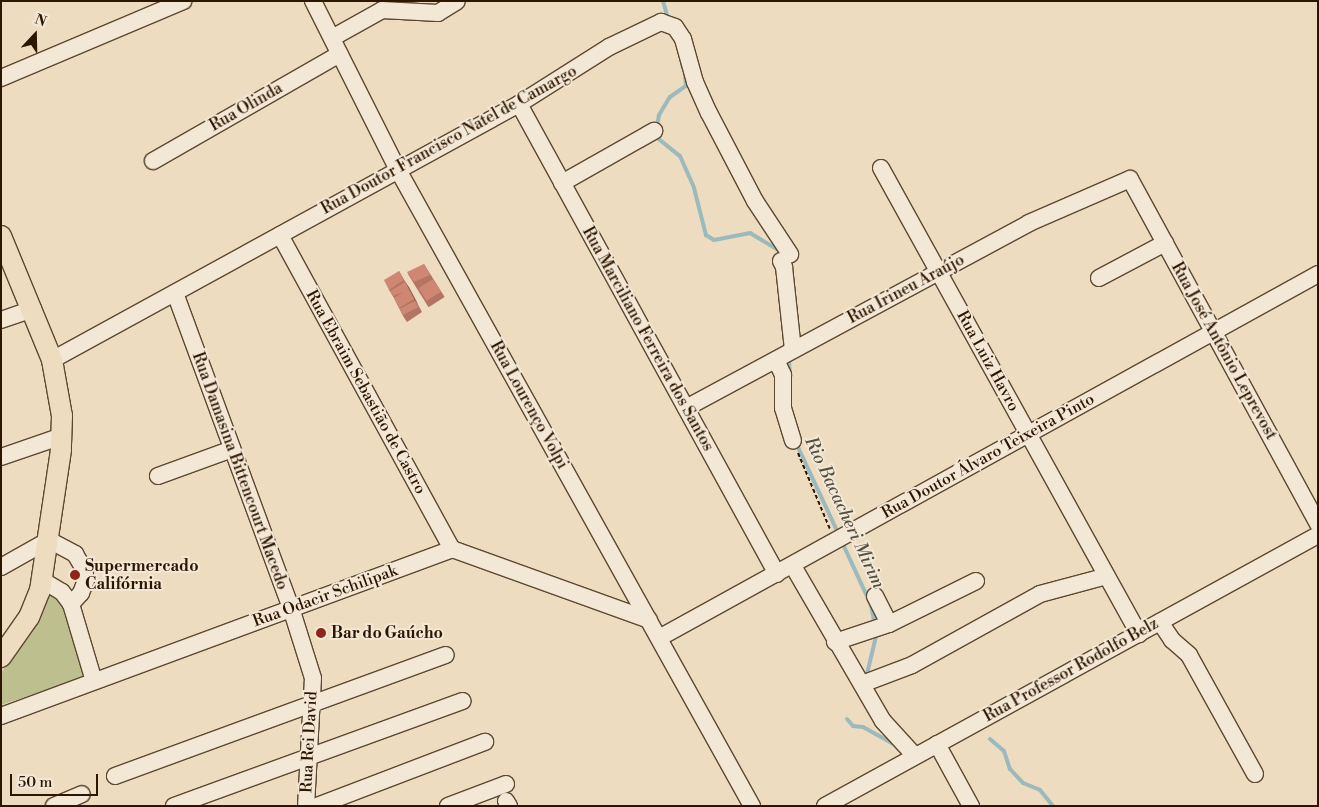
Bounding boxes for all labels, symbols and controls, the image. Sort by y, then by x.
north arrow [10,10,60,60]
text: N [32,11,49,31]
street label: Rua Doutor Francisco Natel de Camargo [318,61,580,219]
street label: Rua Olinda [206,78,286,136]
street label: Rua Marciliano Ferreira dos Santos [578,223,718,455]
street label: Rua Irineu Araújo [844,250,968,328]
street label: Rua José Antônio Leprevost [1167,259,1281,443]
street label: Rua Ebraim Sebastião de Castro [302,287,430,497]
street label: Rua Luiz Havro [952,307,1024,415]
street label: Rua Lourenço Volpi [486,338,572,472]
street label: Rua Damasina Bittencourt Macedo [188,350,292,592]
street label: Rua Doutor Álvaro Teixeira Pinto [878,389,1098,523]
water label: Rio Bacacheri Mirim [799,434,889,592]
place label: Supermercado Califórnia [85,556,199,594]
street label: Rua Odacir Schilipak [250,561,400,631]
marker: Supermercado Califórnia [69,569,81,581]
street label: Rua Professor Rodolfo Belz [980,614,1162,726]
place label: Bar do Gaúcho [331,623,443,643]
marker: Bar do Gaúcho [315,627,327,639]
street label: Rua Rei David [297,691,321,793]
scale bar [12,764,100,796]
text: 50 m [18,773,52,792]

